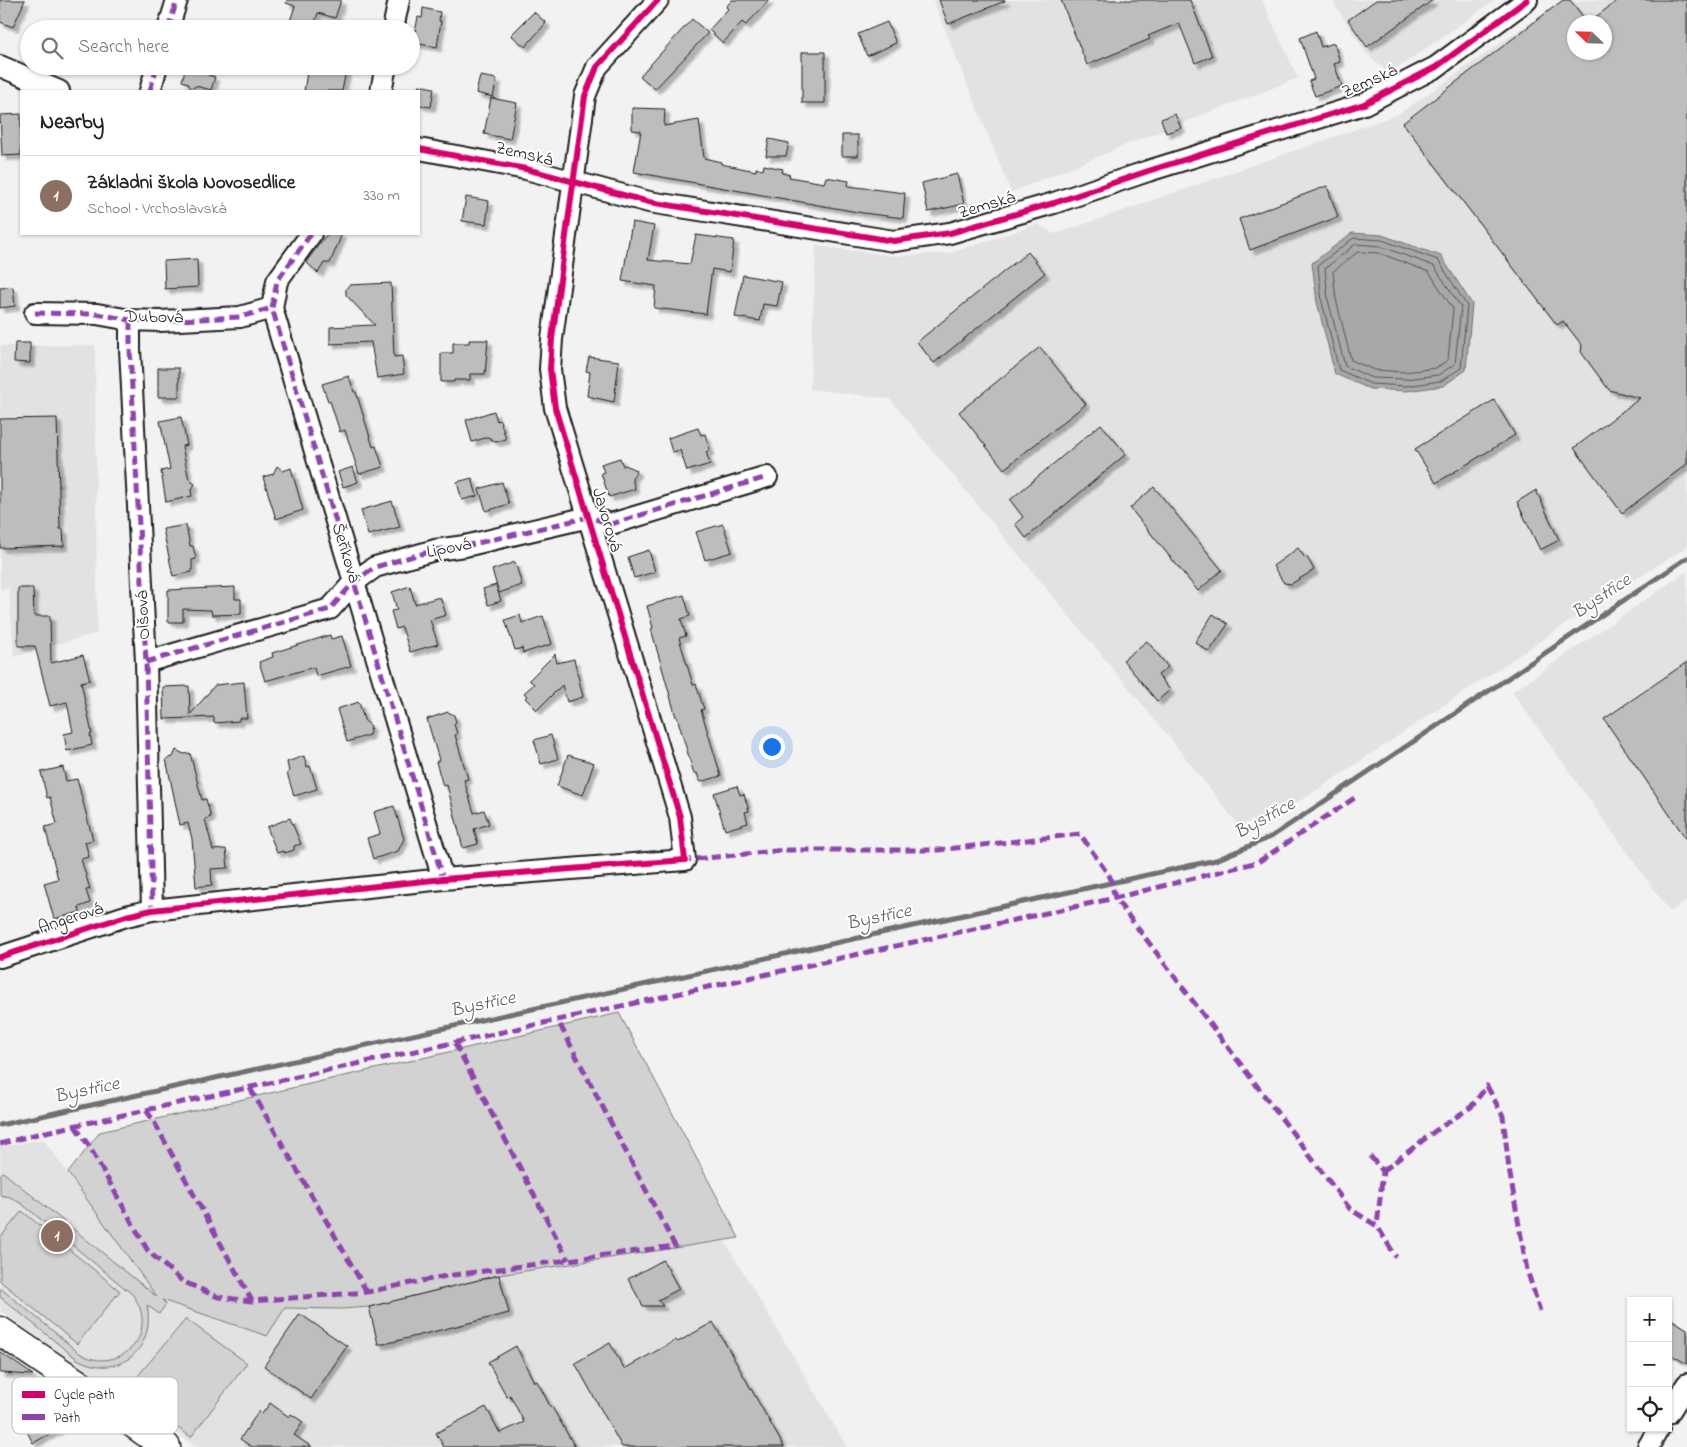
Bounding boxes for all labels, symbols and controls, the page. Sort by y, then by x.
north arrow [1567,15,1612,60]
search box [20,20,420,75]
icon: search [38,34,66,62]
text: Search here [78,34,169,61]
street label: Zemská [1338,58,1402,106]
text: Nearby [40,108,104,138]
street label: Zemská [493,136,555,174]
text: Základni škola Novosedlice [87,170,295,197]
text: 1 [53,184,59,208]
text: 330 m [363,184,400,208]
street label: Zemská [955,185,1019,227]
text: School · Vrchoslavská [87,197,227,221]
street label: Dubová [124,304,183,332]
street label: Javorová [584,485,628,555]
street label: Šeříková [324,520,366,586]
street label: Lipová [424,532,474,566]
water label: Bystřice [1567,567,1638,627]
street label: Olšová [130,590,158,640]
your location [759,734,785,760]
water label: Bystřice [1230,791,1302,847]
street label: Angerová [35,896,107,943]
water label: Bystřice [844,898,915,938]
water label: Bystřice [448,985,519,1025]
water label: Bystřice [52,1071,123,1111]
pin: 1 [41,1217,73,1255]
map controls [1627,1297,1672,1432]
button: + [1627,1297,1672,1342]
button: − [1627,1342,1672,1387]
legend [12,1377,178,1434]
text: Cycle path [54,1385,115,1407]
button: locate [1627,1387,1672,1432]
text: Path [54,1408,80,1429]

